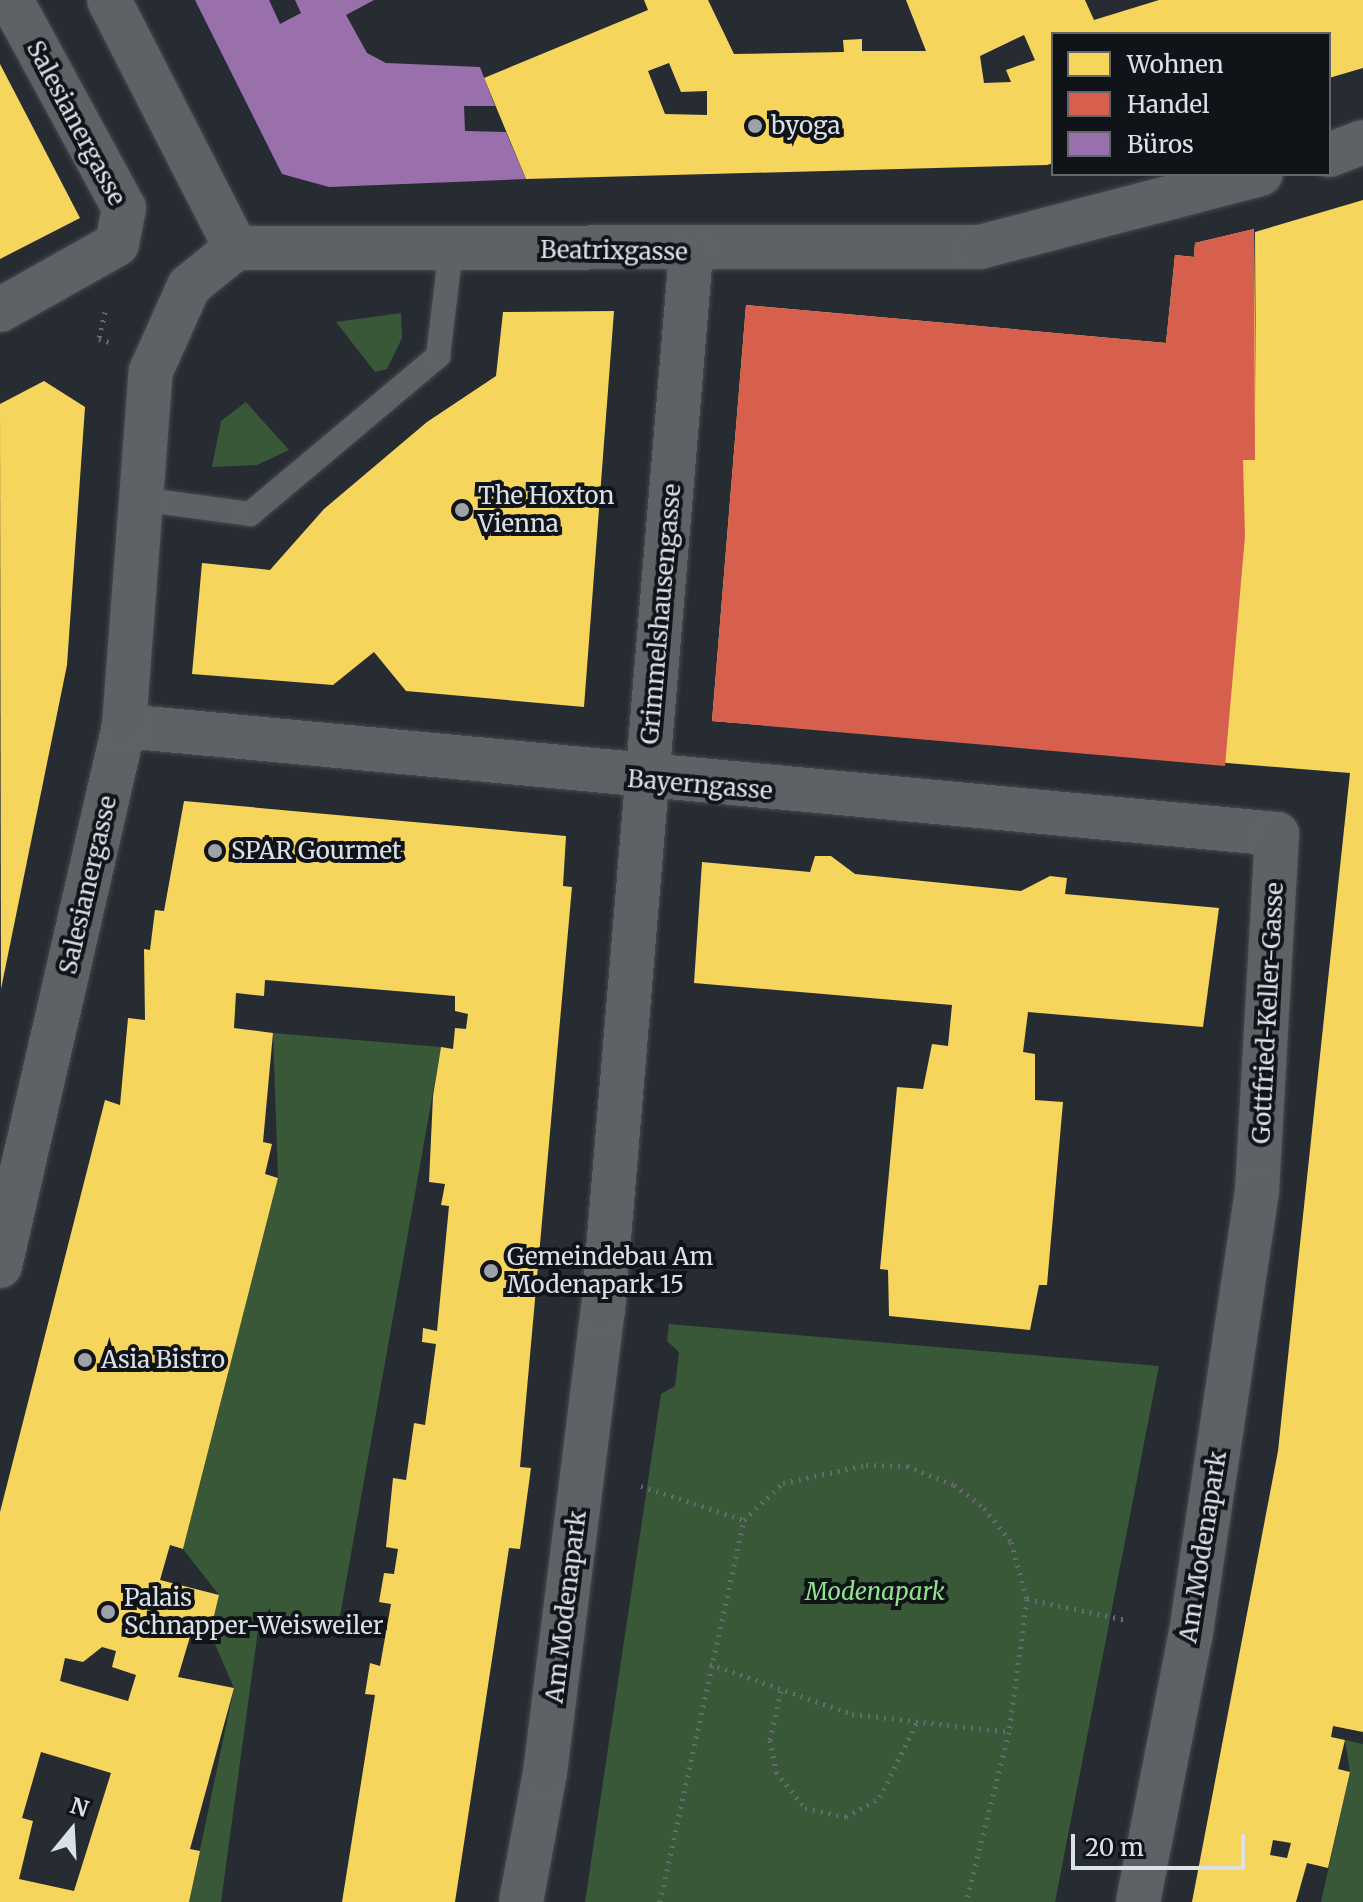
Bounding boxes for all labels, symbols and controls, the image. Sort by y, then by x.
legend [1051,32,1331,176]
street label: Salesianergasse [21,36,131,210]
text: Wohnen [1127,49,1224,80]
text: Handel [1127,89,1209,120]
place label: byoga [771,112,840,140]
marker: byoga [746,117,764,135]
text: Büros [1127,129,1194,160]
street label: Beatrixgasse [540,235,688,267]
place label: The Hoxton Vienna [478,482,614,538]
street label: Grimmelshausengasse [635,482,687,746]
marker: The Hoxton Vienna [453,501,471,519]
street label: Bayerngasse [626,764,774,806]
street label: Salesianergasse [53,793,123,977]
place label: SPAR Gourmet [231,837,401,865]
marker: SPAR Gourmet [206,842,224,860]
street label: Gottfried-Keller-Gasse [1247,882,1289,1144]
place label: Gemeindebau Am Modenapark 15 [507,1243,713,1299]
marker: Gemeindebau Am Modenapark 15 [482,1262,500,1280]
place label: Asia Bistro [101,1346,225,1374]
marker: Asia Bistro [76,1351,94,1369]
street label: Am Modenapark [1174,1449,1232,1645]
street label: Am Modenapark [540,1509,592,1705]
park label: Modenapark [805,1578,945,1606]
place label: Palais Schnapper-Weisweiler [124,1584,383,1640]
marker: Palais Schnapper-Weisweiler [99,1603,117,1621]
north arrow [32,1790,112,1870]
text: N [67,1791,92,1823]
scale bar [1075,1818,1249,1868]
text: 20 m [1085,1832,1144,1863]

